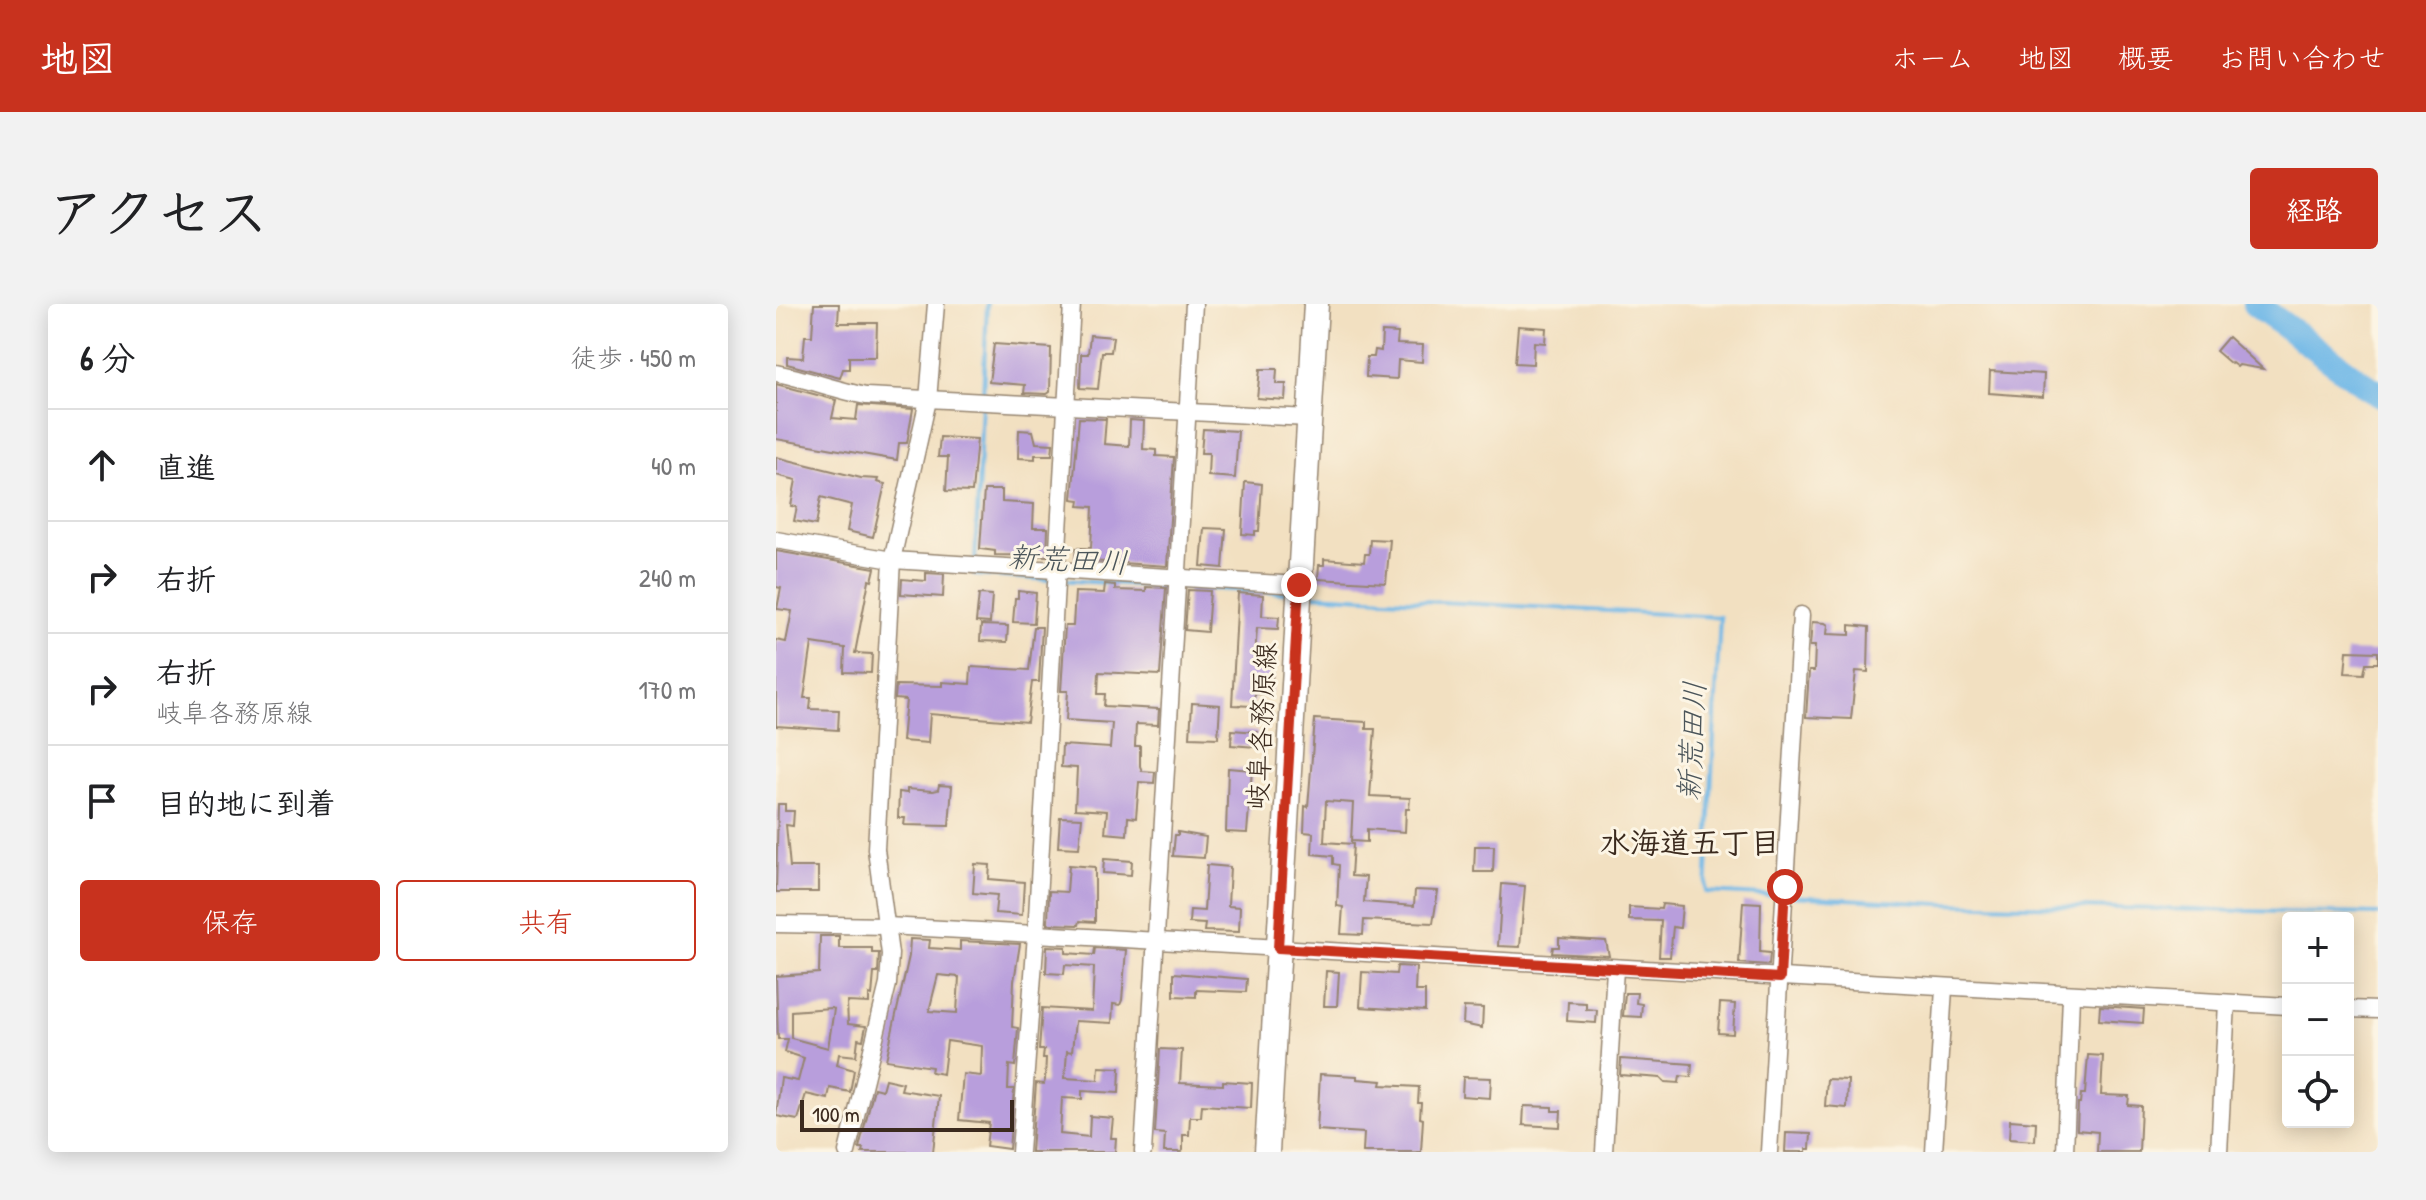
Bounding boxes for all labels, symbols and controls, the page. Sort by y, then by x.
text: 地図 [40,32,116,84]
text: ホーム [1891,39,1974,77]
text: 地図 [2018,39,2074,77]
text: 概要 [2118,39,2174,77]
text: お問い合わせ [2218,39,2386,77]
button: 経路 [2250,168,2378,249]
text: アクセス [48,174,269,249]
text: 6 分 [80,335,135,381]
text: 徒歩 · 450 m [571,340,696,375]
icon: ahead [80,443,124,487]
text: 直進 [156,447,216,487]
text: 40 m [651,448,696,483]
water label: 新荒田川 [1007,536,1129,582]
icon: right [80,555,124,599]
text: 右折 [156,559,216,599]
text: 240 m [639,560,696,595]
route end [1281,567,1317,603]
street label: 岐阜各務原線 [1238,641,1284,811]
text: 右折 [156,652,216,692]
icon: right [80,667,124,711]
text: 170 m [638,672,696,707]
water label: 新荒田川 [1668,680,1714,802]
text: 岐阜各務原線 [156,695,312,730]
icon: arrive [80,779,124,823]
text: 目的地に到着 [156,783,336,823]
district label: 水海道五丁目 [1600,822,1780,862]
route start [1767,869,1803,905]
button: 保存 [80,880,380,961]
button: 共有 [396,880,696,961]
map controls [2282,912,2354,1128]
button: + [2282,912,2354,984]
button: − [2282,984,2354,1056]
button: locate [2282,1056,2354,1128]
scale bar [800,1096,1014,1132]
text: 100 m [812,1099,860,1129]

